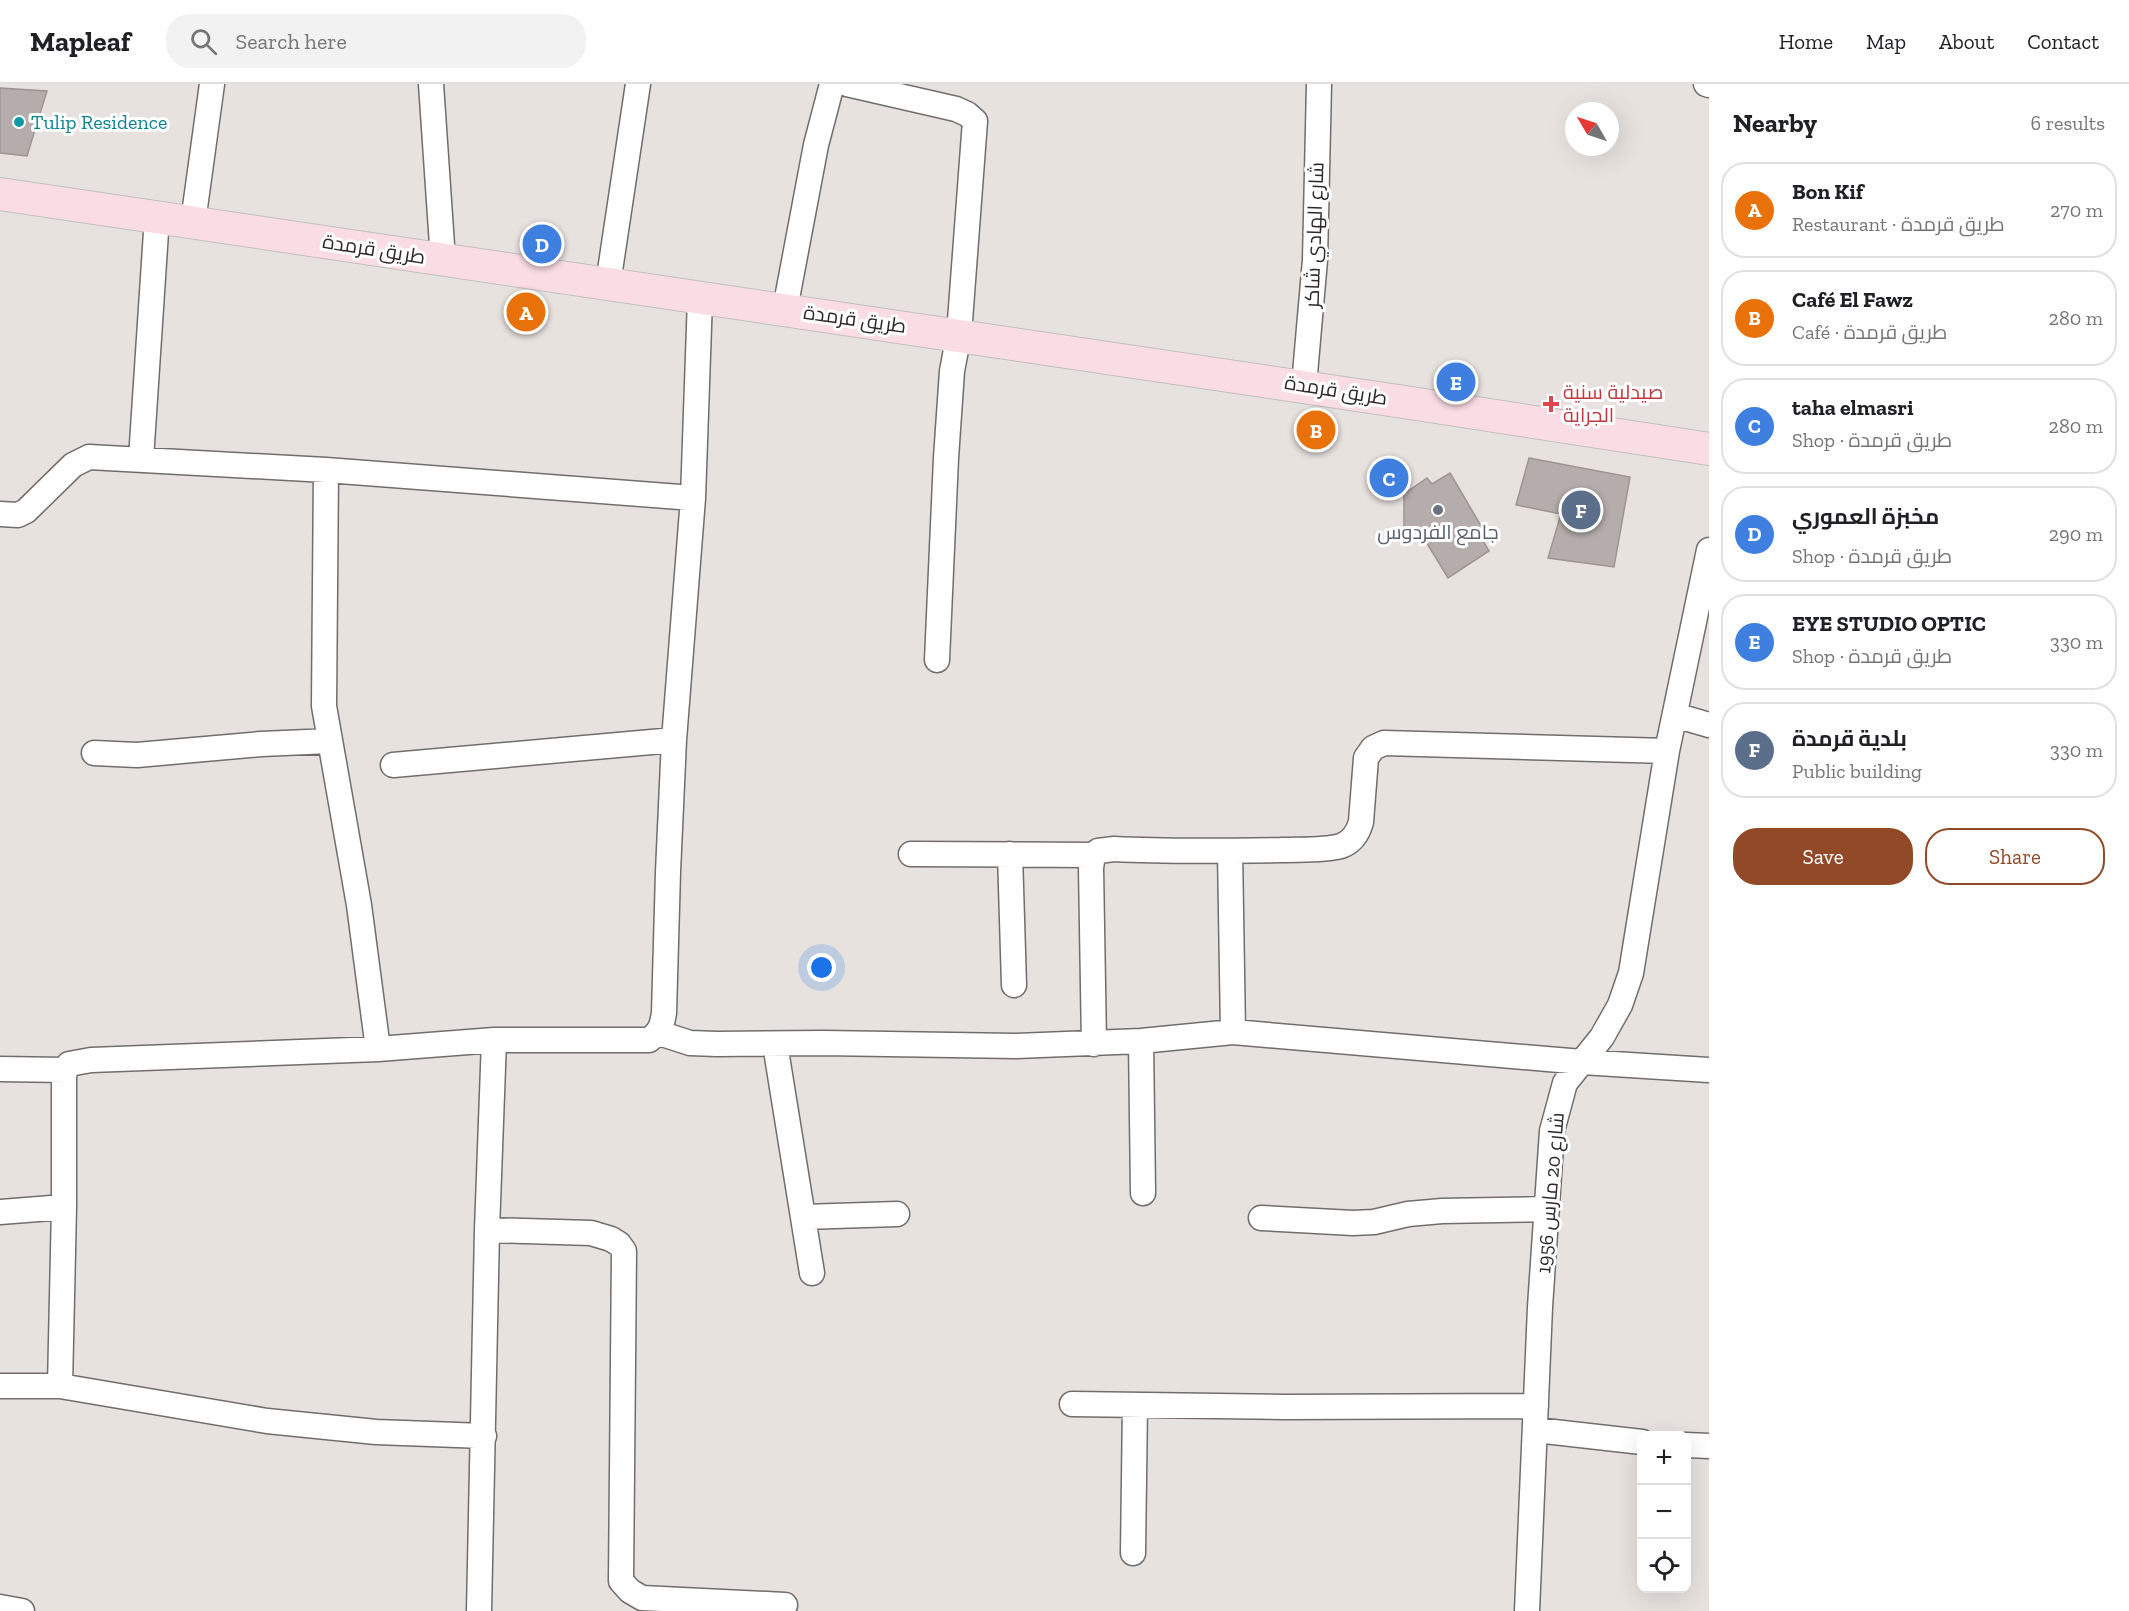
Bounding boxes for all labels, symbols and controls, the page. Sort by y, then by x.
search box [166,14,586,68]
text: Mapleaf [30,25,130,58]
icon: search [187,25,220,58]
text: Search here [235,28,347,55]
text: Home [1779,29,1833,54]
text: Map [1866,29,1906,54]
text: About [1939,29,1994,54]
text: Contact [2027,29,2099,54]
north arrow [1565,102,1619,156]
text: Nearby [1733,107,1817,139]
place label: Tulip Residence [31,110,167,134]
text: 6 results [2031,111,2105,135]
marker: Tulip Residence [12,115,26,129]
street label: شارع الهادي شاكر [1299,161,1333,310]
text: Bon Kif [1792,178,1863,205]
text: A [1748,198,1761,222]
text: 270 m [2050,198,2103,222]
text: Restaurant · طريق قرمدة [1792,212,2005,236]
pin: D [522,222,562,266]
street label: طريق قرمدة [321,229,427,270]
text: Café El Fawz [1792,286,1913,313]
pin: A [506,290,546,334]
street label: طريق قرمدة [802,300,908,339]
text: B [1748,306,1761,330]
text: 280 m [2049,306,2103,330]
text: Café · طريق قرمدة [1792,320,1947,344]
pin: E [1436,360,1476,404]
street label: طريق قرمدة [1283,370,1389,411]
place label: صيدلية سنية الجراية [1563,380,1663,427]
text: taha elmasri [1792,394,1914,421]
marker: صيدلية سنية الجراية [1544,397,1558,411]
pin: B [1296,408,1336,452]
text: C [1748,414,1761,438]
text: 280 m [2049,414,2103,438]
text: Shop · طريق قرمدة [1792,428,1952,452]
pin: C [1370,456,1408,500]
pin: F [1562,488,1600,532]
marker: جامع الفردوس [1431,503,1445,517]
text: مخبزة العموري [1792,503,1939,530]
place label: جامع الفردوس [1377,520,1499,546]
text: D [1748,522,1761,546]
text: 290 m [2049,522,2103,546]
text: Shop · طريق قرمدة [1792,544,1952,568]
text: EYE STUDIO OPTIC [1792,610,1986,637]
text: E [1749,630,1760,654]
text: 330 m [2050,630,2103,654]
text: Shop · طريق قرمدة [1792,644,1952,668]
text: بلدية قرمدة [1792,725,1907,752]
text: F [1749,738,1760,762]
text: 330 m [2050,738,2103,762]
text: Public building [1792,759,1922,783]
button: Save [1733,828,1913,885]
button: Share [1925,828,2105,885]
your location [807,953,836,982]
street label: شارع 20 مارس 1956 [1531,1111,1571,1275]
map controls [1637,1431,1691,1593]
button: + [1637,1431,1691,1485]
button: − [1637,1485,1691,1539]
button: locate [1637,1539,1691,1593]

